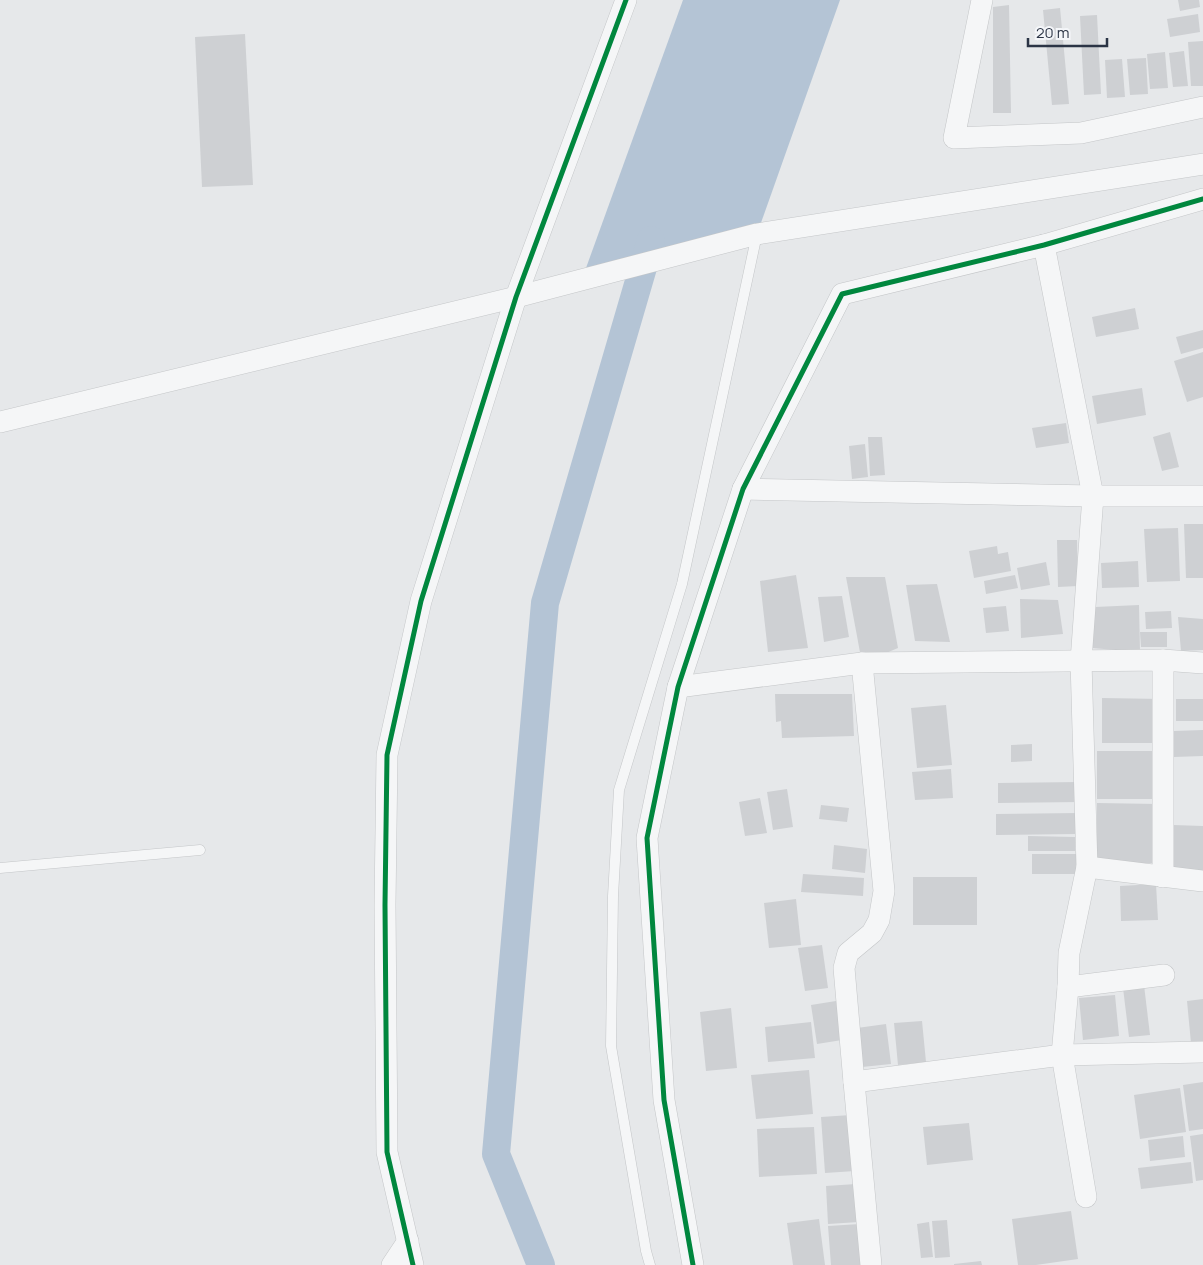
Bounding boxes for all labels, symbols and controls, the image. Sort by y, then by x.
scale bar [1028,15,1107,47]
text: 20 m [1036,22,1069,43]

